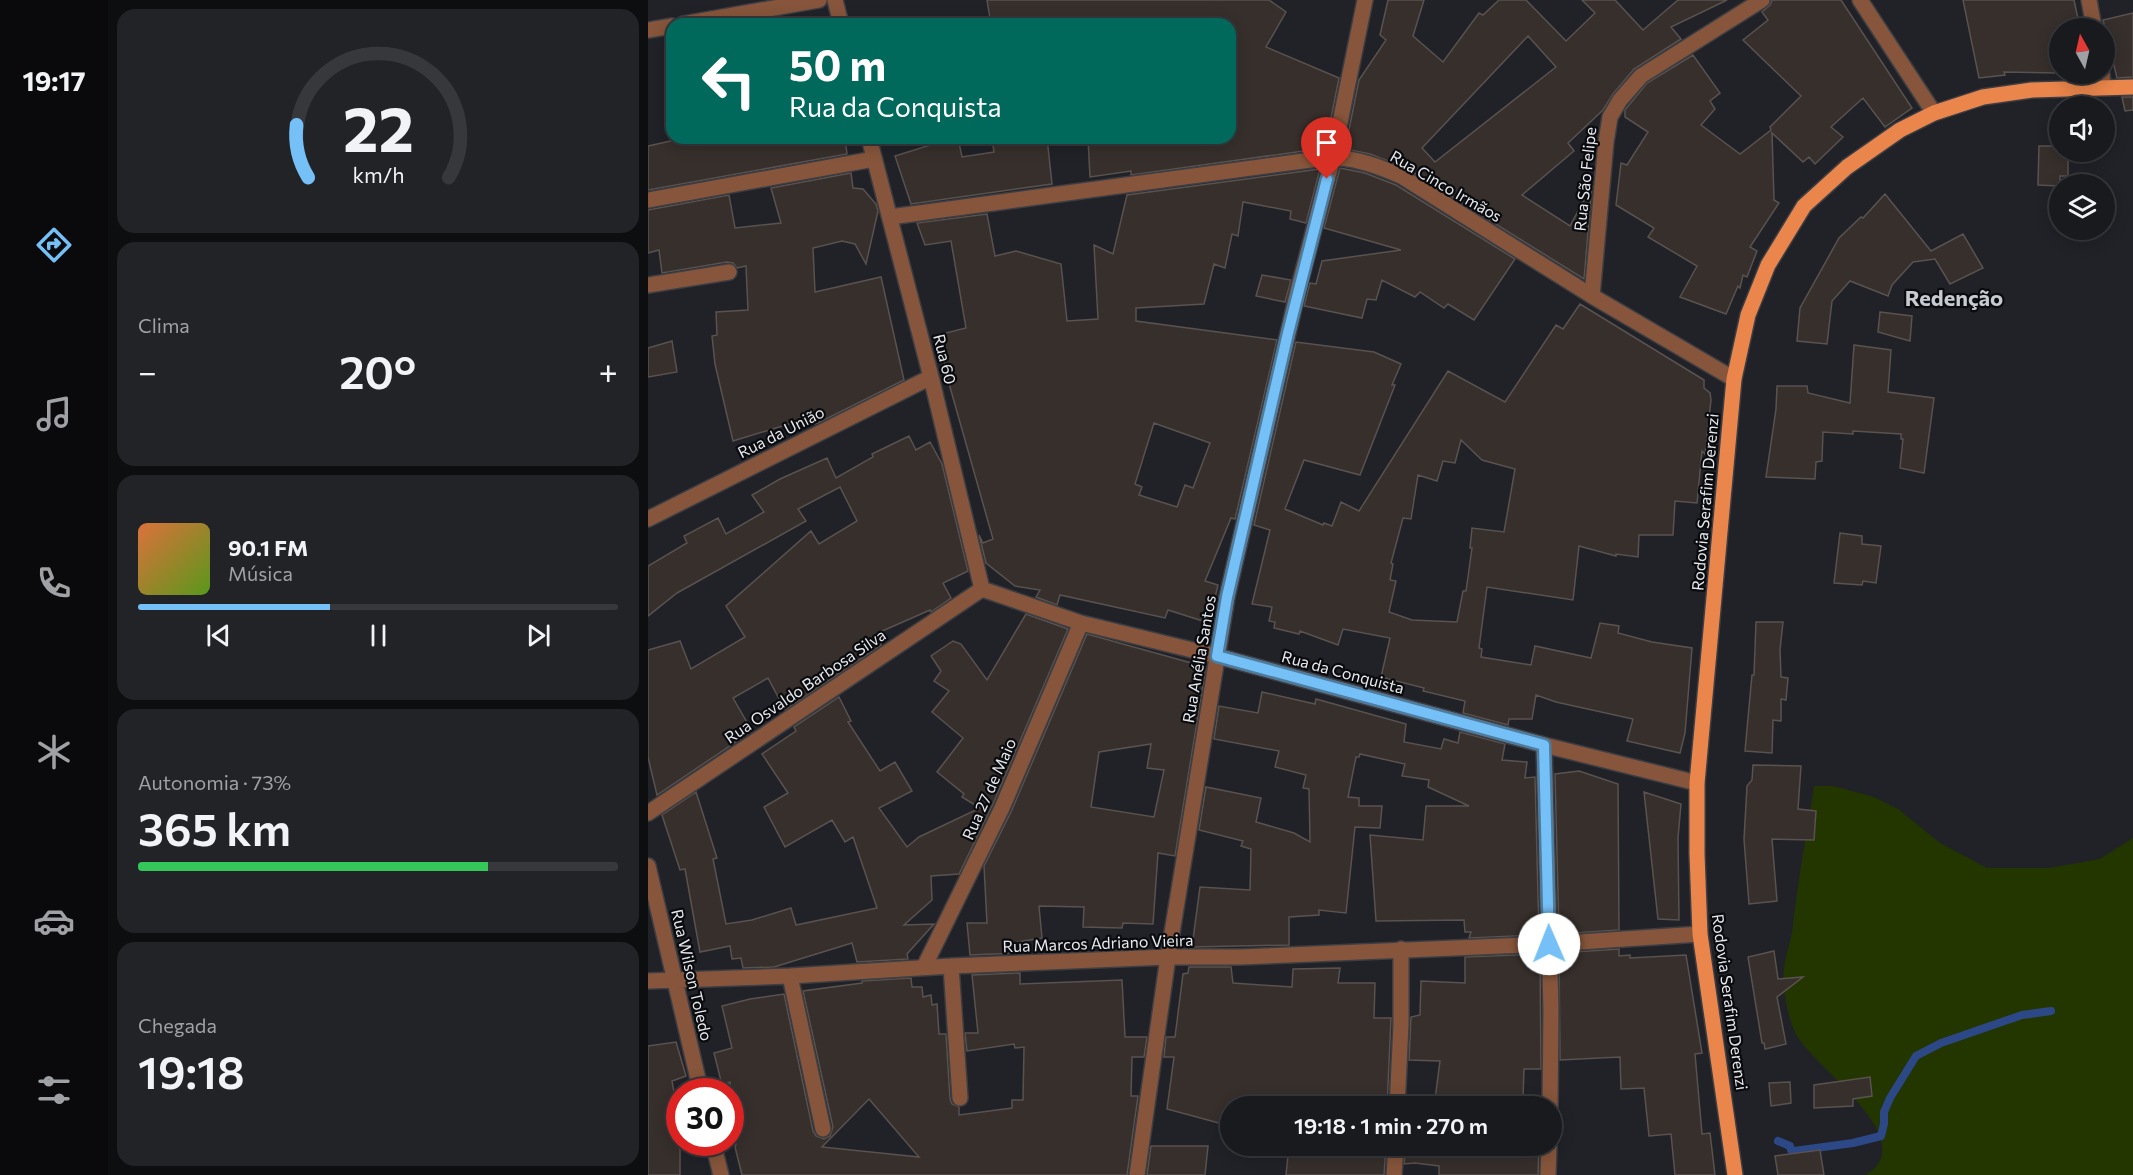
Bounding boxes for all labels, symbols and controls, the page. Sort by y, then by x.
north arrow [2049,18,2115,84]
map controls [2049,18,2115,240]
text: 50 m [789,38,886,90]
icon: left [690,42,768,120]
text: 19:17 [22,64,86,97]
text: 22 [342,89,414,165]
text: Rua da Conquista [789,90,1002,123]
button: sound [2049,96,2115,162]
pin [1301,117,1352,179]
icon: arrive [1310,126,1343,159]
street label: Rua São Felipe [1570,126,1599,232]
street label: Rua Cinco Irmãos [1387,146,1505,225]
text: km/h [352,161,404,187]
button: layers [2049,174,2115,240]
icon: directions [33,224,75,266]
district label: Redenção [1905,284,2003,311]
text: Clima [138,313,190,337]
street label: Rua 60 [930,332,961,386]
text: 20° [339,343,416,398]
text: − [138,350,157,391]
text: + [599,350,618,391]
icon: music [33,393,75,435]
street label: Rua da União [734,402,827,461]
street label: Rodovia Serafim Derenzi [1687,413,1722,591]
text: 90.1 FM [228,534,308,561]
text: Música [228,561,293,585]
icon: phone [33,562,75,604]
street label: Rua Anélia Santos [1178,594,1219,724]
icon: previous [202,619,235,652]
icon: pause [362,619,395,652]
icon: next [522,619,555,652]
street label: Rua Osvaldo Barbosa Silva [721,625,889,747]
street label: Rua da Conquista [1280,646,1406,697]
icon: climate [33,731,75,773]
street label: Rua 27 de Maio [958,735,1019,843]
text: Autonomia · 73% [138,770,291,794]
text: 365 km [138,800,291,855]
icon: car [33,900,75,942]
street label: Rua Wilson Toledo [668,907,717,1043]
position arrow [1517,912,1581,976]
street label: Rodovia Serafim Derenzi [1709,913,1752,1091]
street label: Rua Marcos Adriano Vieira [1002,930,1194,955]
text: Chegada [138,1013,217,1037]
text: 19:18 [138,1043,245,1098]
icon: filters [33,1069,75,1111]
speed limit sign: 30 [666,1078,744,1156]
text: 19:18 · 1 min · 270 m [1294,1112,1488,1139]

